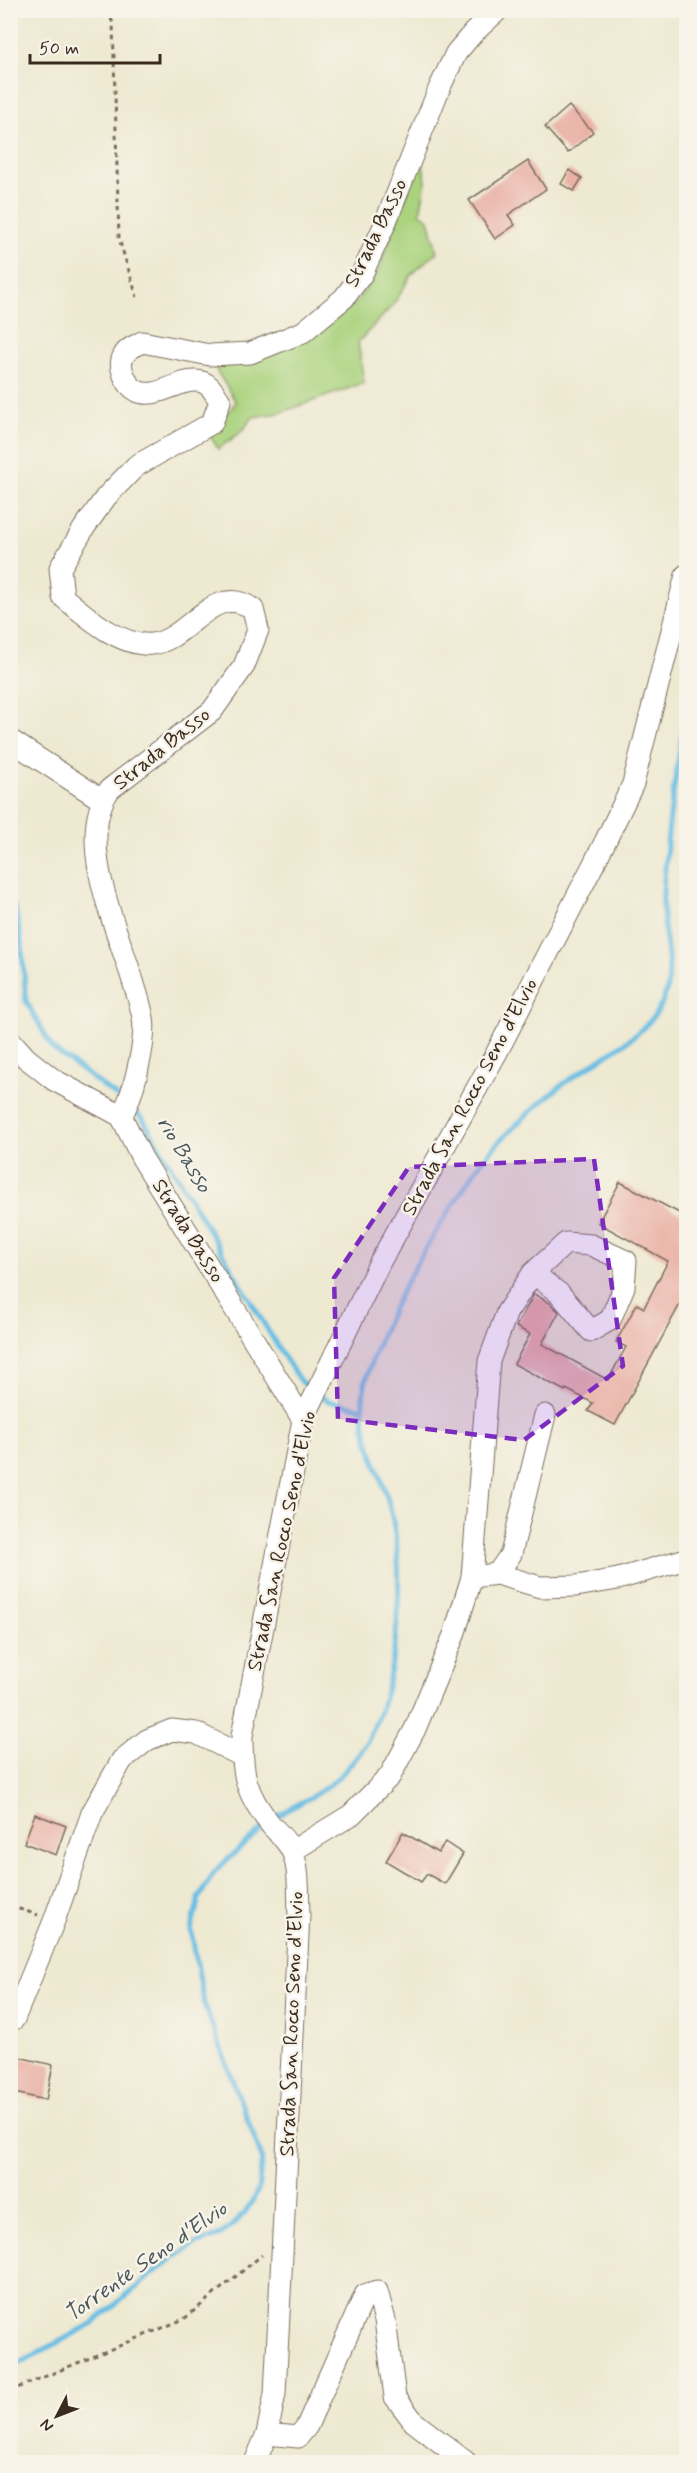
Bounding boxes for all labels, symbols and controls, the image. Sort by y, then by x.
scale bar [30,27,160,65]
text: 50 m [39,37,79,61]
street label: Strada Basso [338,174,414,292]
street label: Strada Basso [108,701,217,797]
street label: Strada San Rocco Seno d'Elvio [395,973,545,1221]
water label: rio Basso [150,1112,218,1199]
street label: Strada Basso [145,1174,231,1288]
street label: Strada San Rocco Seno d'Elvio [241,1408,323,1674]
street label: Strada San Rocco Seno d'Elvio [273,1891,311,2157]
water label: Torrente Seno d'Elvio [59,2195,234,2329]
north arrow [27,2386,87,2446]
text: N [36,2414,58,2436]

